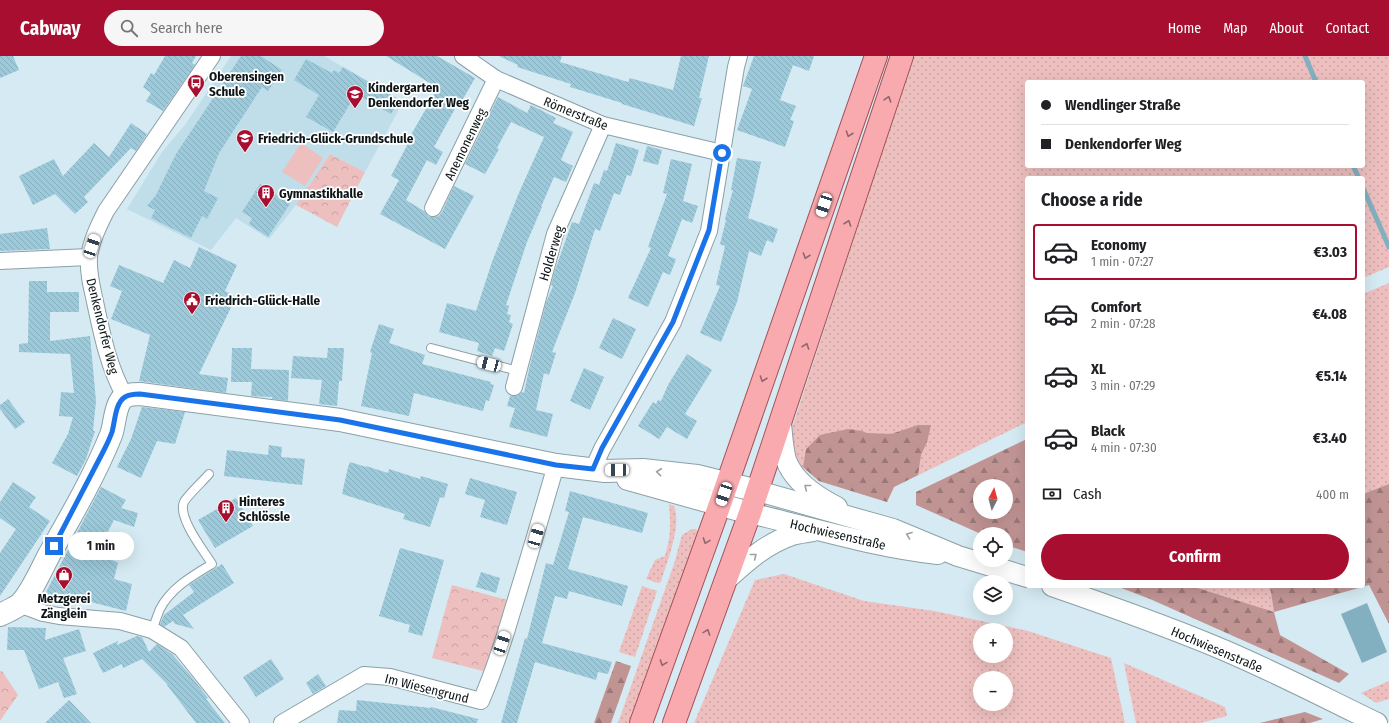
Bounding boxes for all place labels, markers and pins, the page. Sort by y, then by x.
place label: Oberensingen Schule [209,69,284,99]
bus stop icon: Oberensingen Schule [186,73,206,98]
place label: Kindergarten Denkendorfer Weg [368,80,469,110]
school or university icon: Kindergarten Denkendorfer Weg [345,84,365,109]
school or university icon: Friedrich-Glück-Grundschule [235,128,255,153]
place label: Friedrich-Glück-Grundschule [258,131,414,146]
building icon: Gymnastikhalle [256,183,276,208]
place label: Gymnastikhalle [279,186,363,201]
public building icon: Friedrich-Glück-Halle [182,290,202,315]
place label: Friedrich-Glück-Halle [205,293,320,308]
place label: Hinteres Schlössle [239,494,290,524]
building icon: Hinteres Schlössle [216,498,236,523]
shop icon: Metzgerei Zänglein [54,565,74,590]
place label: Metzgerei Zänglein [38,591,90,621]

